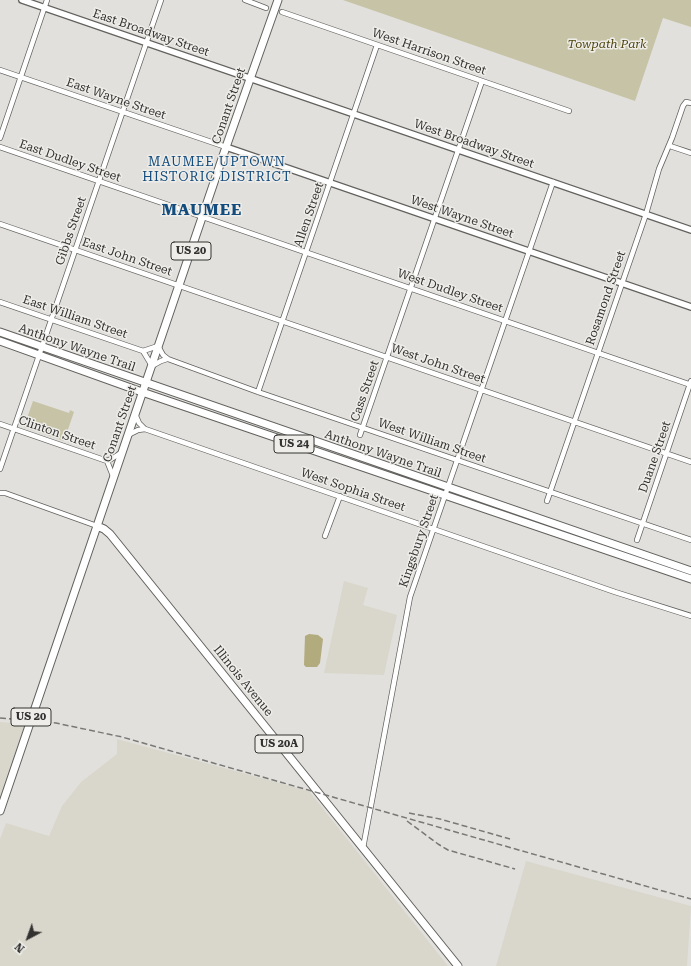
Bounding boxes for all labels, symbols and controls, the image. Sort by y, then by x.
street label: East Broadway Street [91,6,211,60]
street label: West Harrison Street [370,26,488,78]
park label: Towpath Park [567,37,647,51]
street label: Conant Street [209,66,249,146]
street label: East Wayne Street [64,75,168,123]
street label: West Broadway Street [412,117,536,171]
street label: East Dudley Street [17,137,123,185]
district label: MAUMEE UPTOWN HISTORIC DISTRICT [142,154,292,185]
street label: Allen Street [291,181,327,249]
street label: West Wayne Street [408,193,516,241]
street label: Gibbs Street [53,195,89,267]
district label: MAUMEE [162,200,242,220]
street label: East John Street [80,235,174,279]
road number: US 20 [171,242,211,260]
street label: Rosamond Street [583,249,629,347]
street label: West Dudley Street [395,266,505,316]
street label: East William Street [21,292,129,342]
street label: Anthony Wayne Trail [17,321,137,375]
street label: West John Street [389,341,487,387]
street label: Cass Street [348,358,382,424]
street label: Conant Street [100,384,140,464]
street label: Clinton Street [16,413,98,453]
street label: West William Street [376,416,488,466]
street label: Duane Street [636,419,674,495]
street label: Anthony Wayne Trail [323,427,443,481]
road number: US 24 [274,435,314,453]
street label: West Sophia Street [299,465,407,515]
street label: Kingsbury Street [396,492,442,590]
street label: Illinois Avenue [210,643,276,719]
road number: US 20 [11,708,51,726]
road number: US 20A [255,735,303,753]
north arrow [8,918,48,958]
text: N [12,940,27,955]

